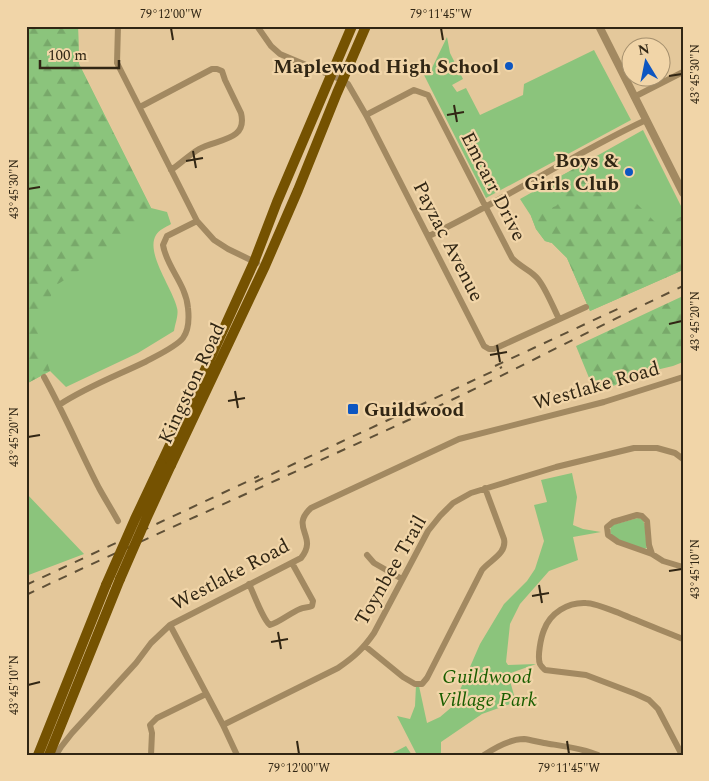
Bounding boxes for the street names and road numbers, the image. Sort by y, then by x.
street label: Emcarr Drive [453,126,534,246]
street label: Payzac Avenue [405,176,491,307]
street label: Kingston Road [151,318,233,449]
street label: Westlake Road [529,354,663,418]
street label: Toynbee Trail [347,510,435,631]
street label: Westlake Road [166,531,295,619]

